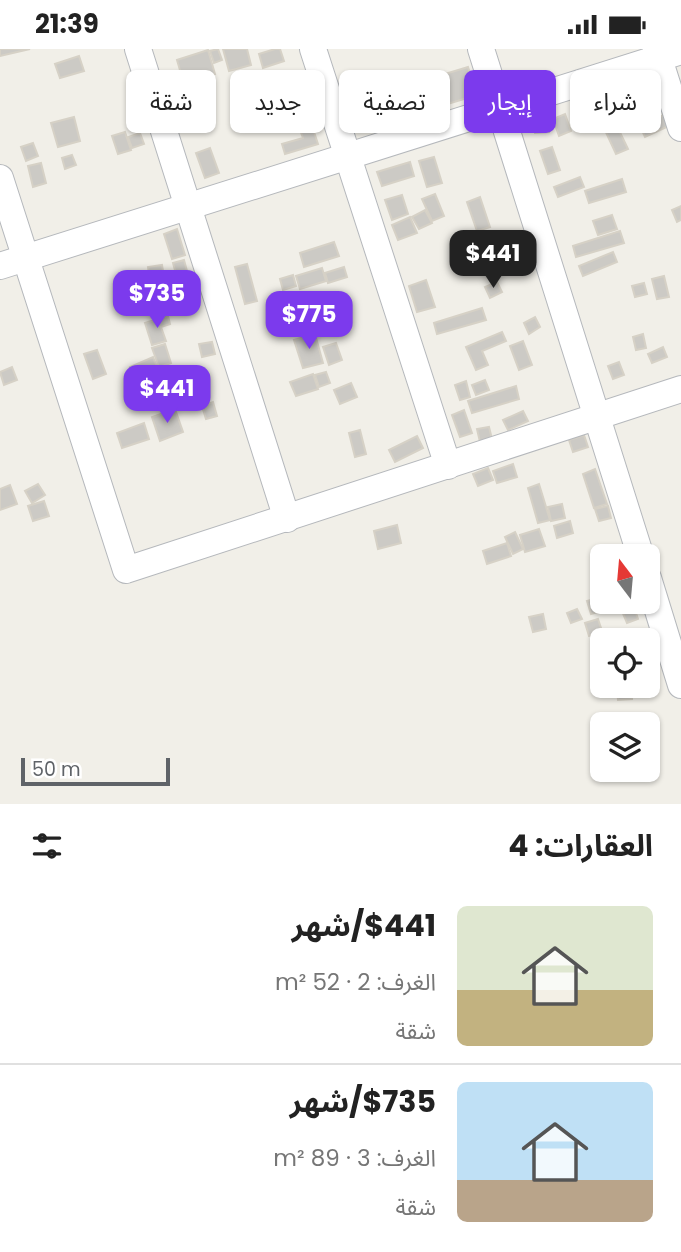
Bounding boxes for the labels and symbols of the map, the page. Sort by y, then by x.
pin: $441 [452,231,534,290]
pin: $735 [116,271,198,330]
pin: $775 [268,292,350,351]
pin: $441 [126,365,208,425]
north arrow [590,544,660,614]
scale bar [21,755,170,787]

